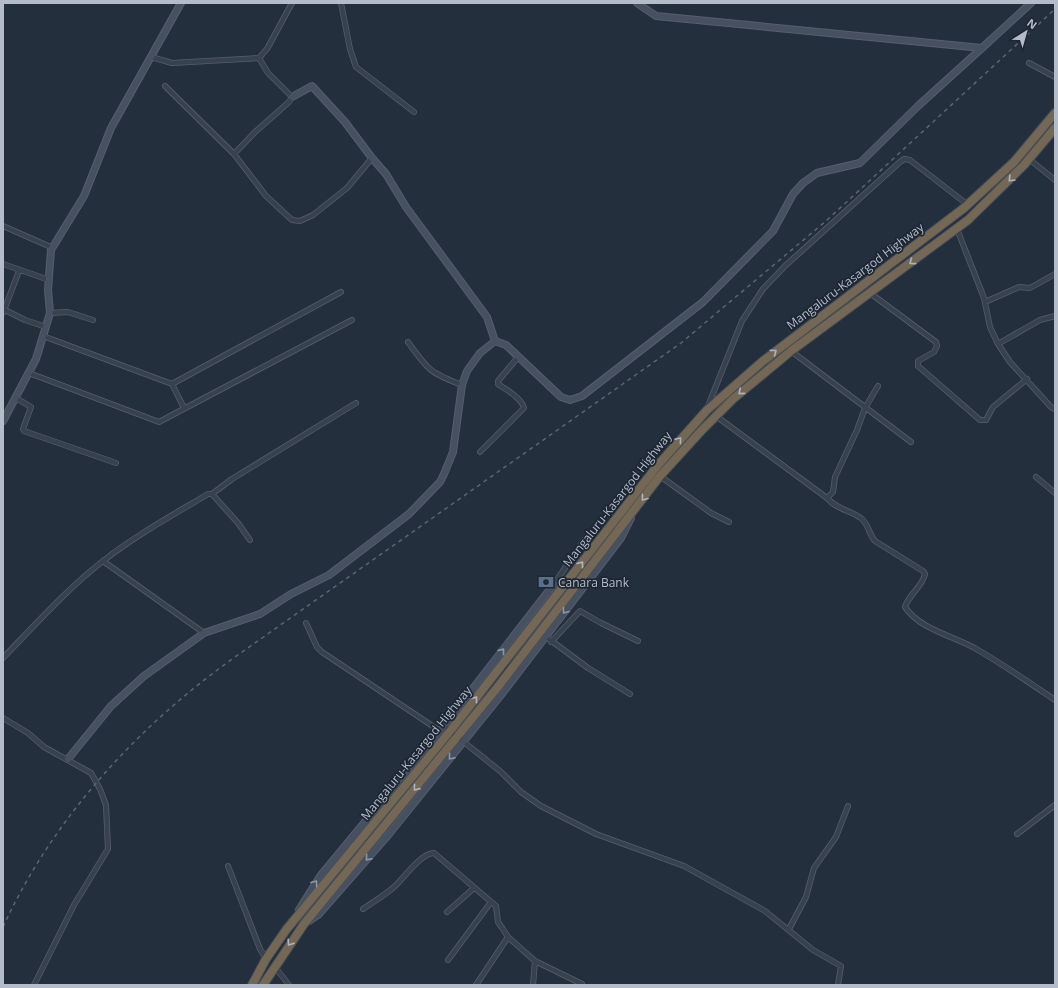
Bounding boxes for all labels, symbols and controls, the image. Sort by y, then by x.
north arrow [1006,12,1046,52]
text: N [1024,15,1040,32]
one-way arrow [1008,174,1016,182]
street label: Mangaluru-Kasargod Highway [783,218,928,333]
one-way arrow [909,258,916,265]
one-way arrow [770,350,777,357]
one-way arrow [739,387,746,394]
street label: Mangaluru-Kasargod Highway [559,427,676,570]
one-way arrow [674,437,681,444]
one-way arrow [642,493,649,500]
one-way arrow [576,561,583,568]
bank icon: Canara Bank [537,573,555,591]
place label: Canara Bank [558,574,630,591]
one-way arrow [563,606,570,613]
one-way arrow [497,649,504,656]
street label: Mangaluru-Kasargod Highway [357,682,476,824]
one-way arrow [470,697,477,704]
one-way arrow [448,752,455,760]
one-way arrow [414,783,421,791]
one-way arrow [366,853,373,860]
one-way arrow [311,881,318,888]
one-way arrow [287,939,295,946]

